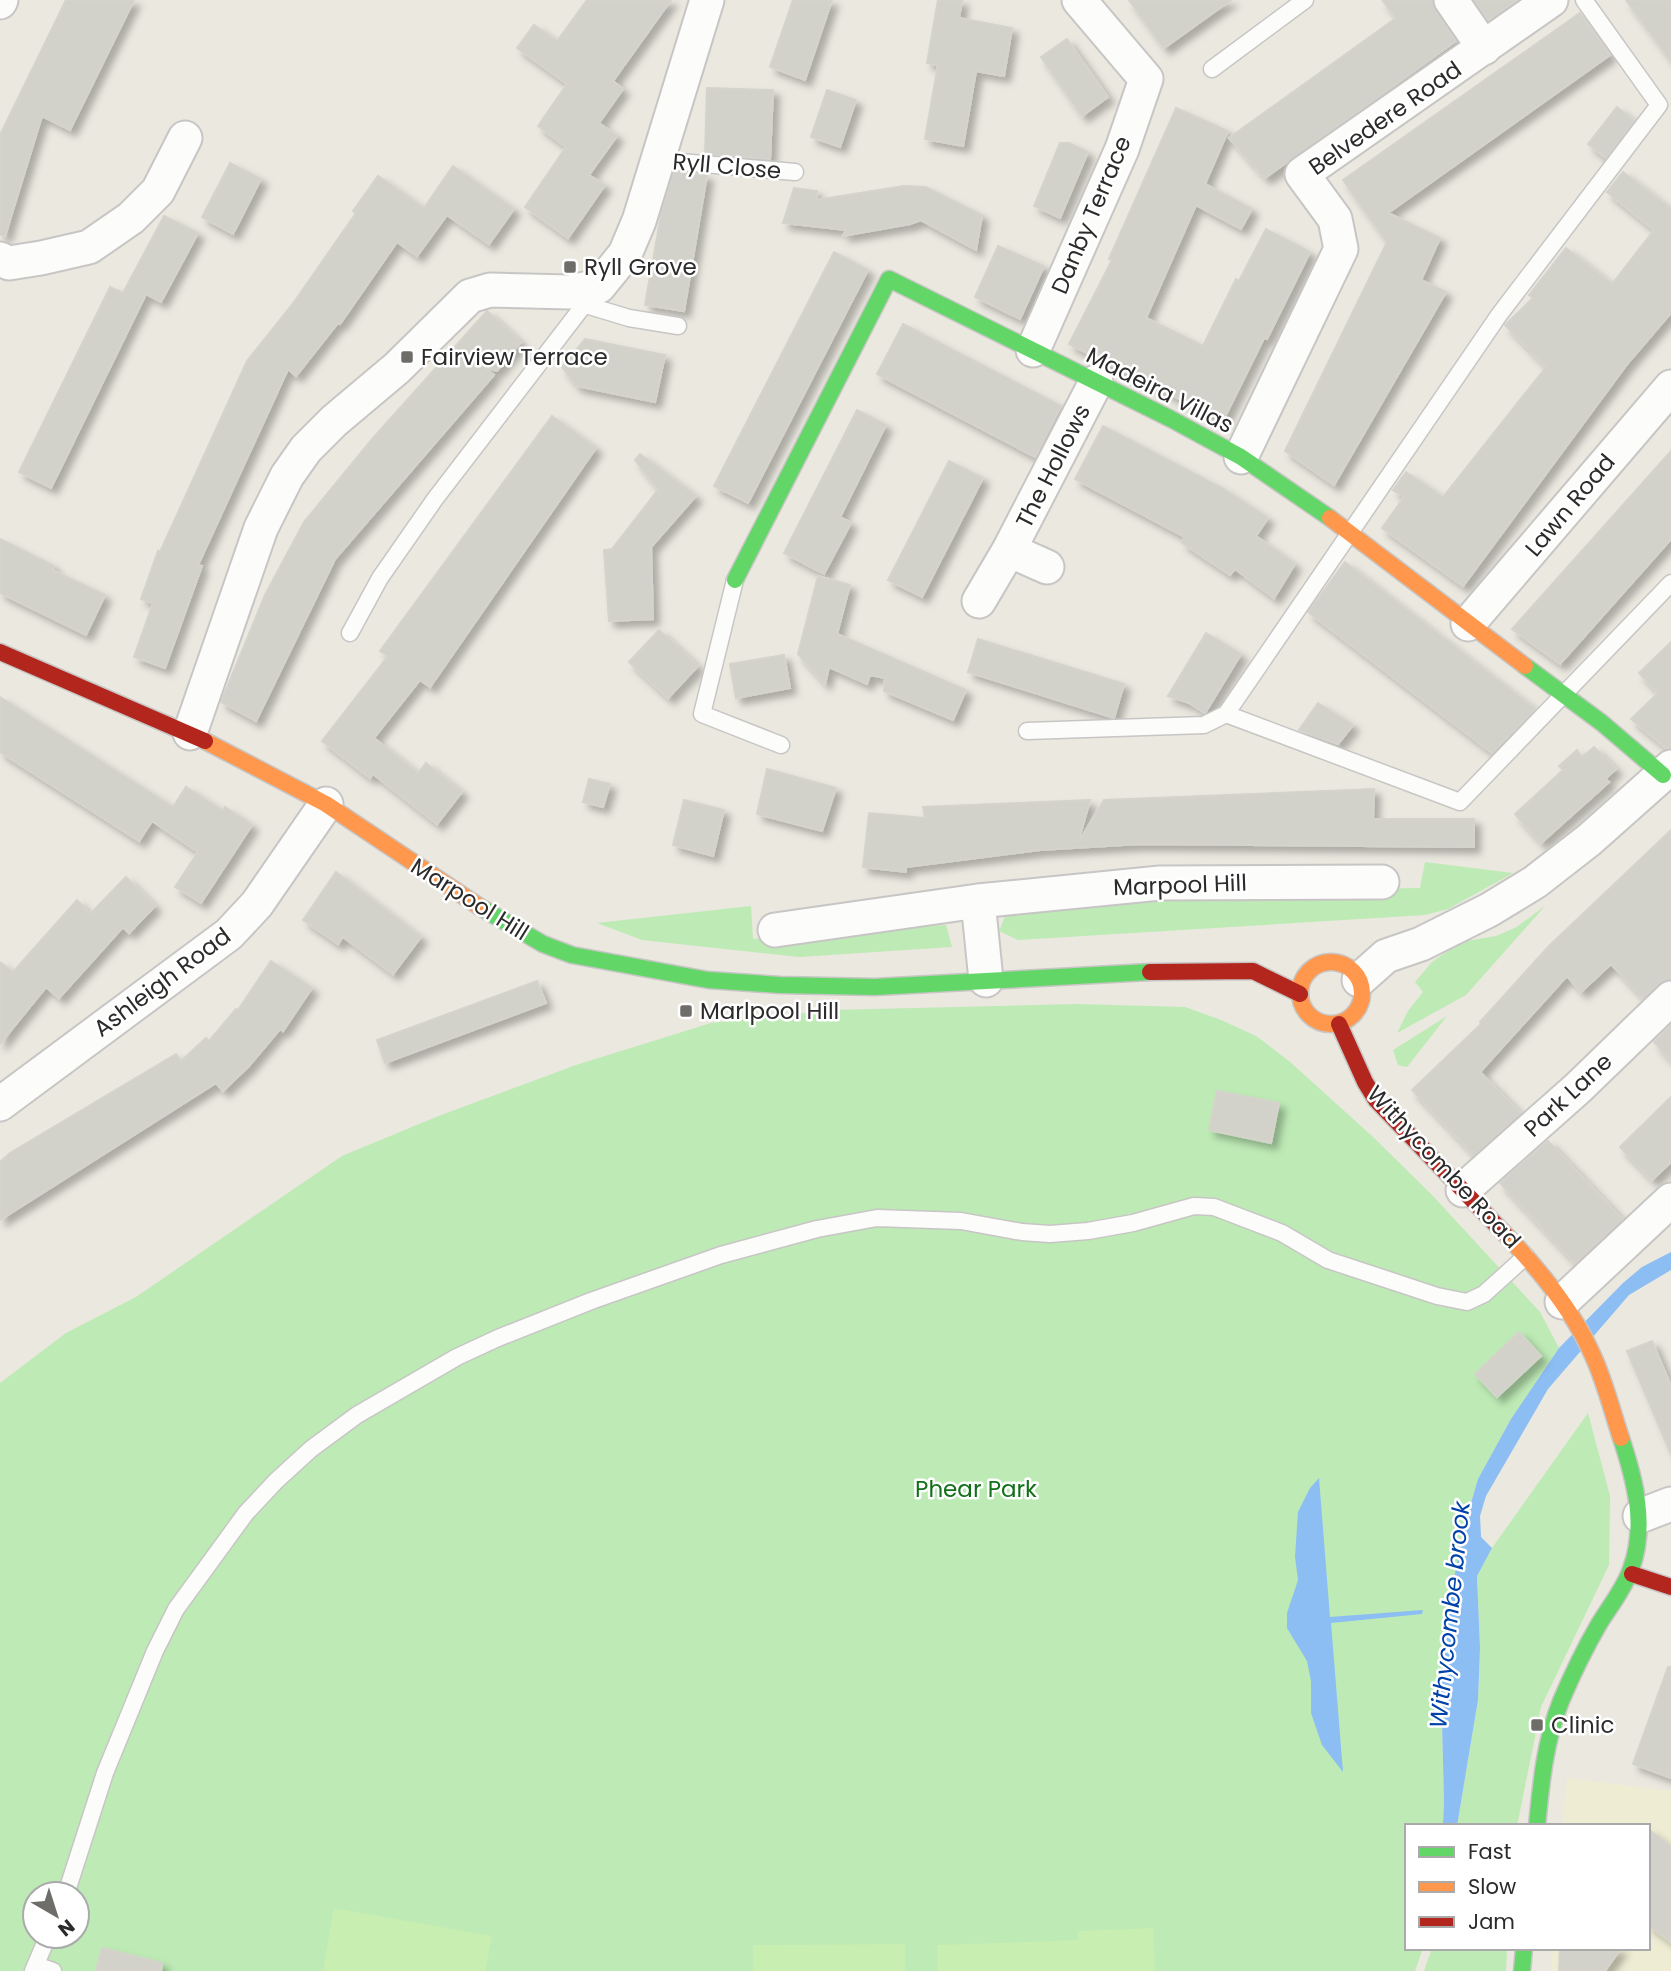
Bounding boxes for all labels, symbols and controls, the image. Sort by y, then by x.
street label: Belvedere Road [1302,53,1468,183]
street label: Danby Terrace [1043,131,1139,299]
street label: Ryll Close [671,145,783,187]
place label: Ryll Grove [584,251,697,283]
marker: Ryll Grove [562,259,578,275]
street label: Madeira Villas [1081,339,1239,441]
place label: Fairview Terrace [421,341,608,373]
marker: Fairview Terrace [399,349,415,365]
street label: The Hollows [1008,399,1098,533]
street label: Lawn Road [1518,447,1622,563]
street label: Marpool Hill [405,850,535,948]
street label: Marpool Hill [1113,867,1247,903]
street label: Ashleigh Road [87,920,237,1044]
place label: Marlpool Hill [700,995,839,1027]
marker: Marlpool Hill [678,1003,694,1019]
street label: Park Lane [1517,1046,1619,1144]
street label: Withycombe Road [1360,1078,1528,1256]
park label: Phear Park [915,1473,1037,1505]
water label: Withycombe brook [1421,1498,1478,1730]
place label: Clinic [1551,1709,1614,1741]
marker: Clinic [1529,1717,1545,1733]
legend [1405,1824,1650,1950]
text: Fast [1468,1837,1511,1866]
text: Slow [1468,1872,1516,1901]
north arrow [21,1880,91,1950]
text: Jam [1468,1907,1515,1936]
text: N [52,1913,80,1943]

